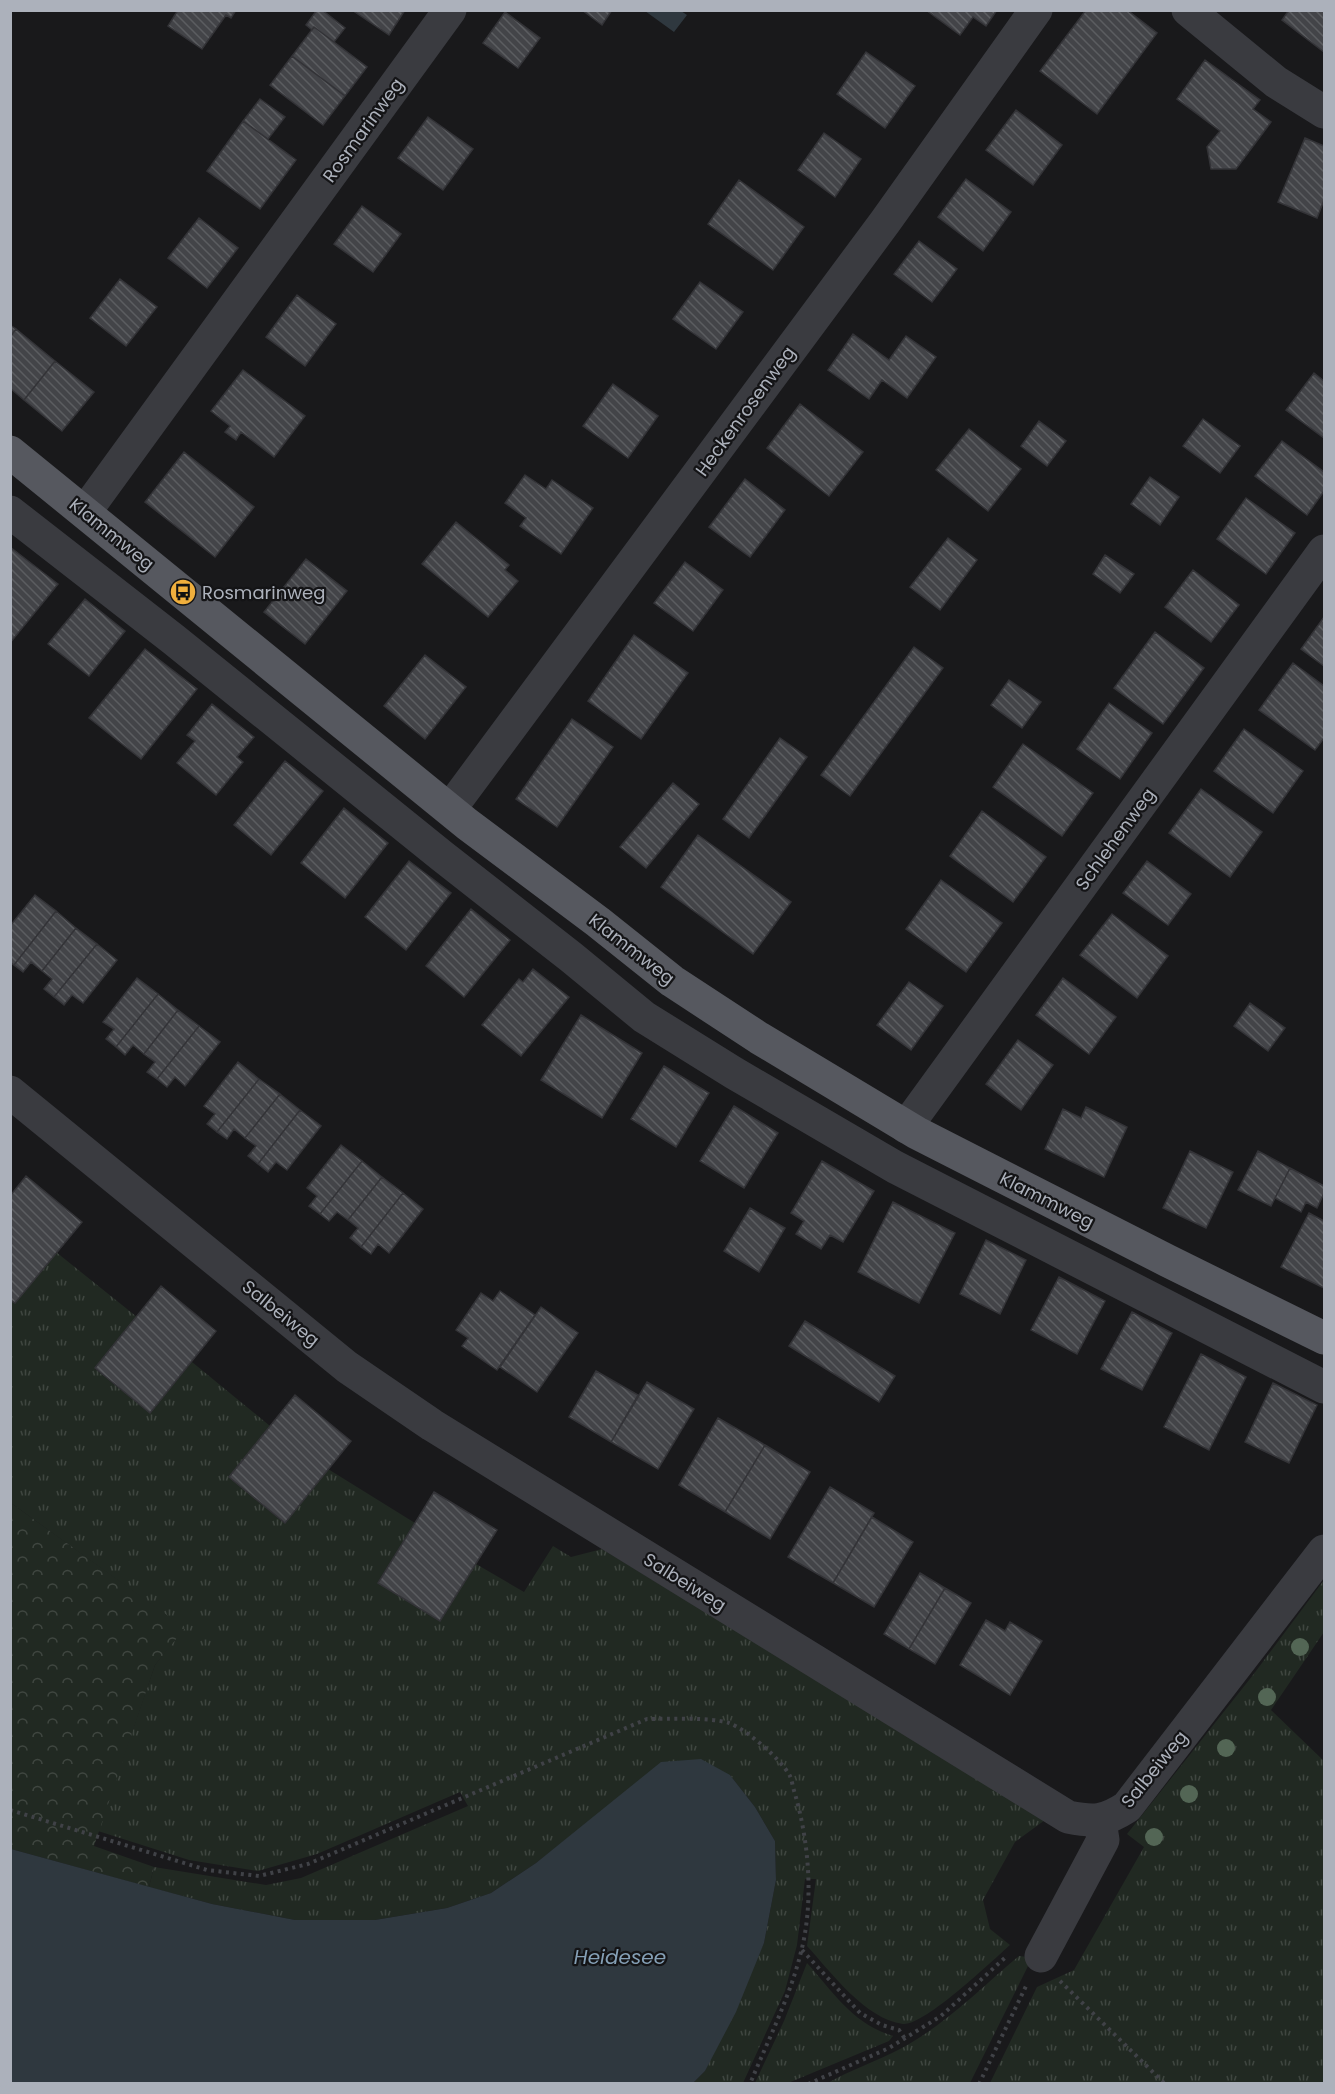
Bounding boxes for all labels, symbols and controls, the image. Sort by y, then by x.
street label: Rosmarinweg [317,73,409,187]
street label: Heckenrosenweg [689,341,801,481]
street label: Klammweg [64,492,160,576]
bus stop icon: Rosmarinweg [168,577,198,607]
place label: Rosmarinweg [202,580,325,605]
street label: Schlehenweg [1069,783,1161,895]
street label: Klammweg [584,908,680,990]
street label: Klammweg [996,1166,1098,1234]
street label: Salbeiweg [237,1274,325,1352]
street label: Salbeiweg [639,1547,731,1617]
street label: Salbeiweg [1115,1725,1193,1813]
water label: Heidesee [574,1943,666,1971]

